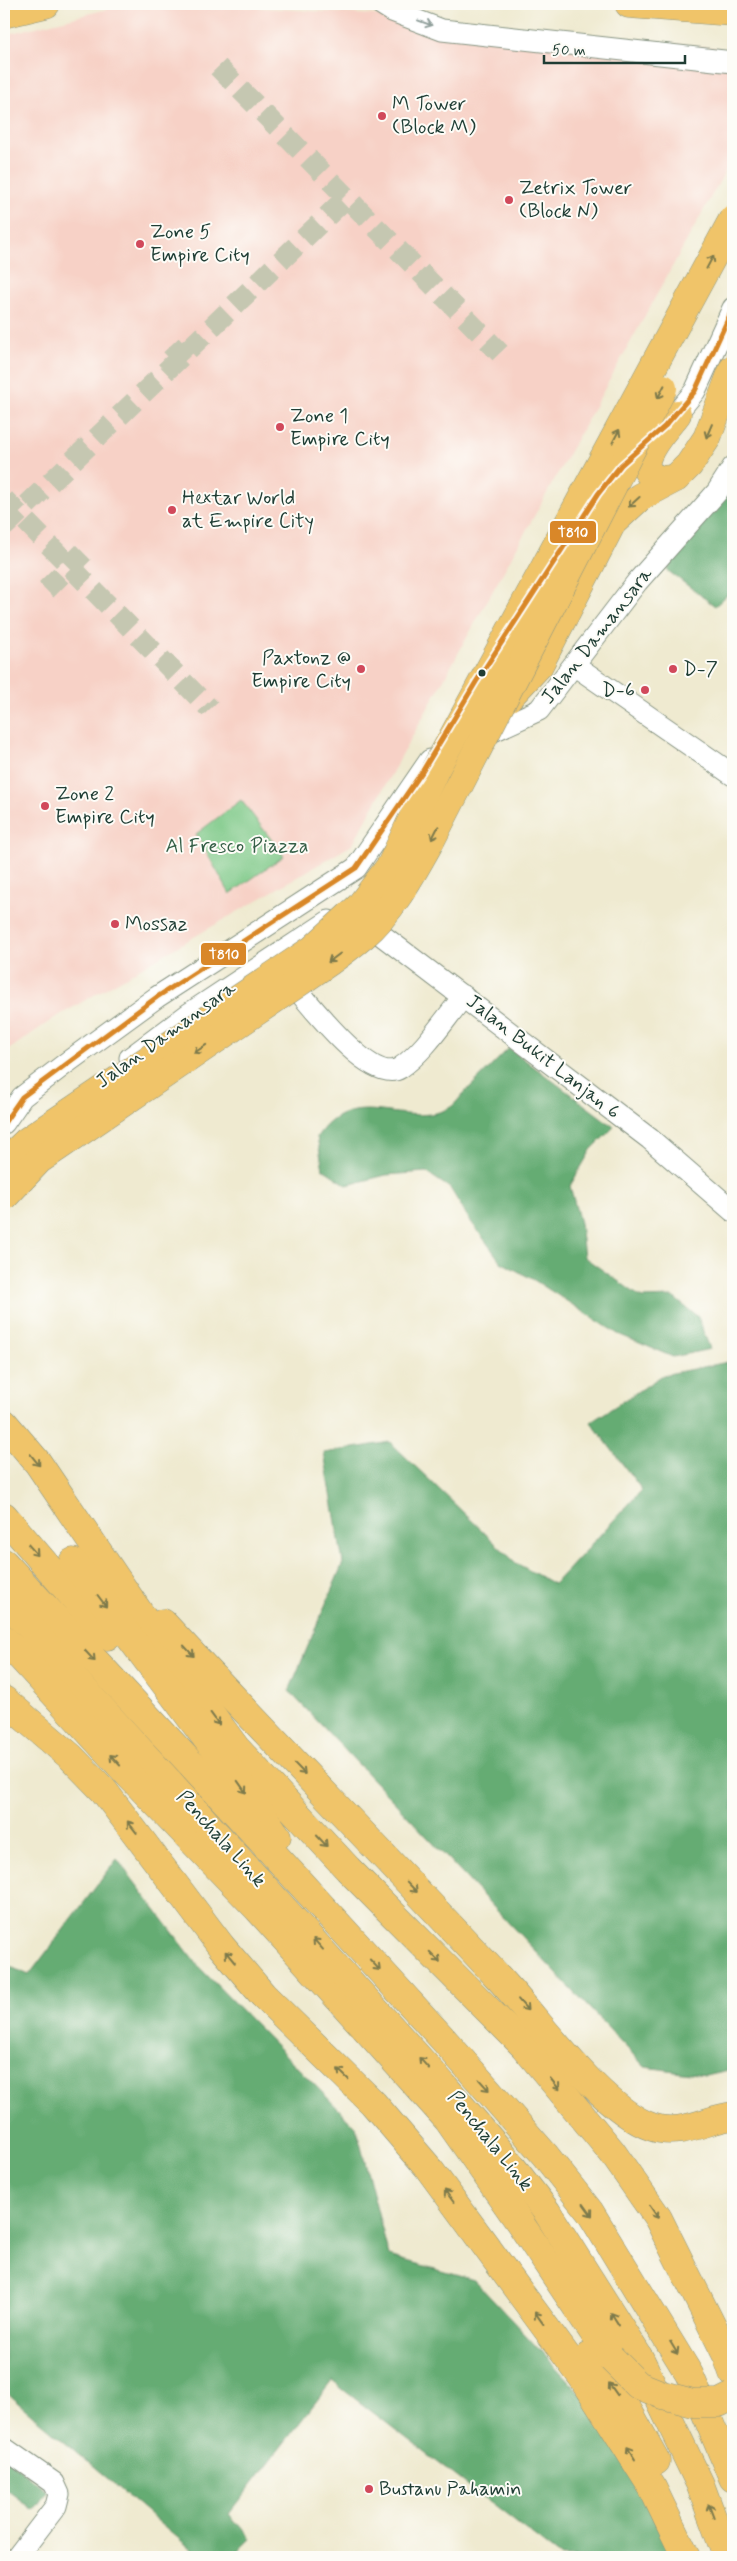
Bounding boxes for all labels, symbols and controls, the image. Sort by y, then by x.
one-way arrow [417,19,432,28]
scale bar [544,32,686,64]
text: 50 m [552,41,586,61]
place label: M Tower (Block M) [392,91,476,141]
marker: M Tower (Block M) [376,110,388,122]
place label: Zetrix Tower (Block N) [519,175,632,225]
marker: Zetrix Tower (Block N) [503,194,515,206]
place label: Zone 5 Empire City [150,219,250,269]
marker: Zone 5 Empire City [134,238,146,250]
one-way arrow [705,255,715,270]
one-way arrow [656,384,665,399]
place label: Zone 1 Empire City [290,403,390,453]
marker: Zone 1 Empire City [274,421,286,433]
one-way arrow [704,423,714,438]
one-way arrow [612,429,621,444]
place label: Hextar World at Empire City [182,485,314,535]
one-way arrow [627,496,640,508]
marker: Hextar World at Empire City [166,504,178,516]
line badge: T810 [549,520,597,544]
text: T810 [558,524,588,542]
street label: Jalan Damansara [535,561,660,710]
place label: Paxtonz @ Empire City [251,645,351,695]
place label: D-7 [683,656,718,683]
marker: Paxtonz @ Empire City [355,663,367,675]
marker: D-7 [667,663,679,675]
unlabelled marker [477,668,487,678]
place label: D-6 [602,677,635,704]
marker: D-6 [639,684,651,696]
place label: Zone 2 Empire City [55,781,155,831]
marker: Zone 2 Empire City [39,800,51,812]
one-way arrow [430,825,439,840]
park label: Al Fresco Piazza [165,833,309,860]
place label: Mossaz [125,911,188,938]
marker: Mossaz [109,918,121,930]
line badge: T810 [200,942,247,966]
text: T810 [209,946,239,964]
one-way arrow [327,953,341,963]
street label: Jalan Damansara [91,975,242,1095]
street label: Jalan Bukit Lanjan 6 [460,988,626,1126]
one-way arrow [193,1044,207,1054]
one-way arrow [30,1453,41,1466]
one-way arrow [27,1543,39,1556]
one-way arrow [97,1594,108,1607]
one-way arrow [183,1644,195,1657]
one-way arrow [84,1650,96,1663]
one-way arrow [210,1712,220,1726]
one-way arrow [110,1754,121,1767]
one-way arrow [294,1763,306,1776]
one-way arrow [237,1780,247,1794]
street label: Penchala Link [170,1785,272,1893]
one-way arrow [127,1821,138,1834]
one-way arrow [316,1835,328,1848]
one-way arrow [406,1880,418,1893]
one-way arrow [312,1938,324,1951]
one-way arrow [225,1951,236,1964]
one-way arrow [429,1951,442,1963]
one-way arrow [369,1959,381,1972]
one-way arrow [517,1999,529,2012]
one-way arrow [418,2057,430,2070]
one-way arrow [337,2068,349,2080]
one-way arrow [550,2077,561,2090]
one-way arrow [479,2079,490,2092]
street label: Penchala Link [441,2085,539,2197]
one-way arrow [444,2190,455,2203]
one-way arrow [583,2203,594,2216]
one-way arrow [649,2205,659,2219]
one-way arrow [534,2311,544,2325]
one-way arrow [610,2313,620,2327]
one-way arrow [669,2341,679,2355]
one-way arrow [608,2382,618,2396]
one-way arrow [625,2446,635,2460]
place label: Bustanu Pahamin [379,2476,521,2503]
marker: Bustanu Pahamin [363,2483,375,2495]
one-way arrow [705,2504,714,2519]

